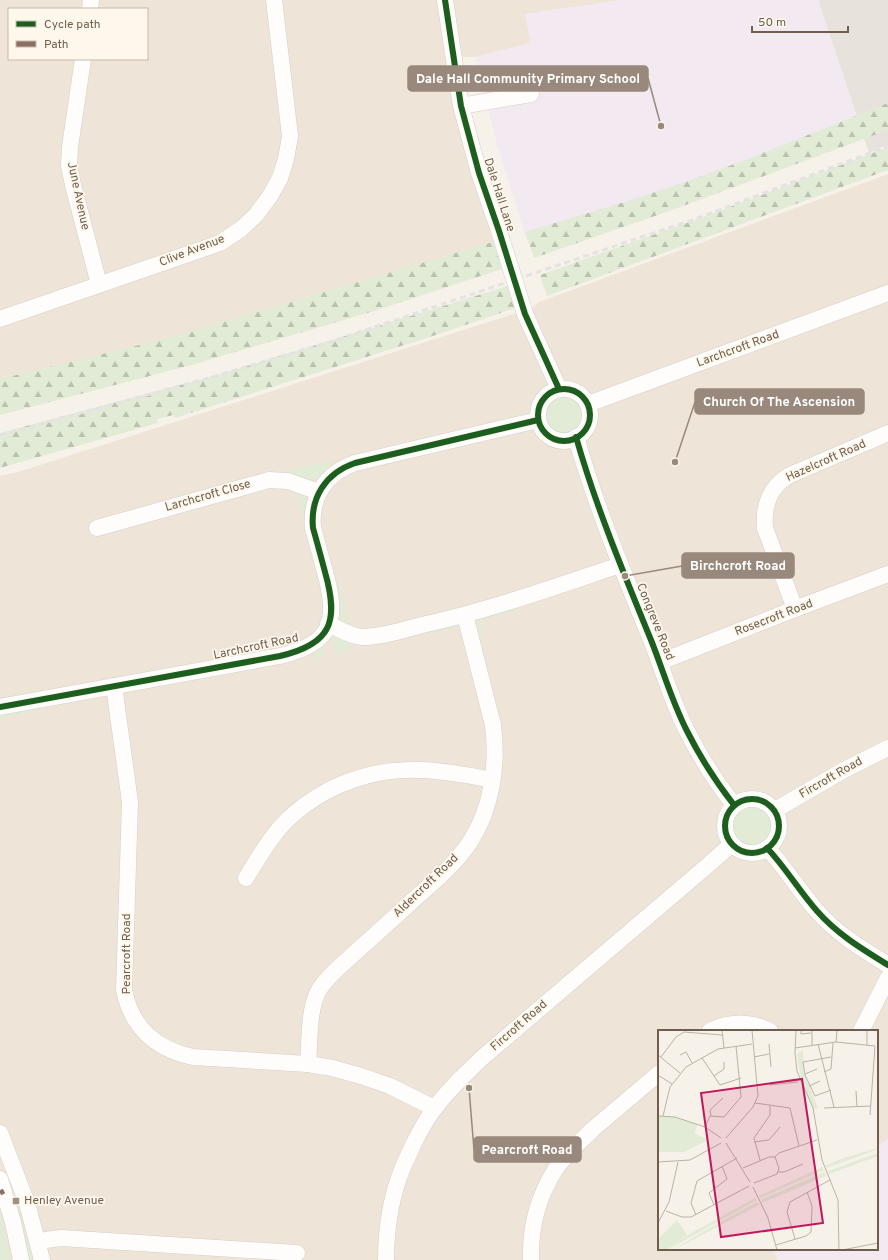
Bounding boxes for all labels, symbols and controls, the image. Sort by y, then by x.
legend [8,8,148,60]
scale bar [752,8,848,34]
text: 50 m [758,15,786,31]
text: Cycle path [44,17,101,33]
text: Path [44,37,69,53]
callout: Dale Hall Community Primary School [408,66,648,91]
text: Dale Hall Community Primary School [416,72,640,88]
street label: Dale Hall Lane [480,156,518,234]
street label: June Avenue [63,160,93,232]
street label: Clive Avenue [157,231,227,271]
street label: Larchcroft Road [695,327,781,371]
callout: Church Of The Ascension [695,389,864,414]
text: Church Of The Ascension [703,395,855,411]
street label: Hazelcroft Road [783,436,869,486]
street label: Larchcroft Close [163,476,253,516]
callout: Birchcroft Road [682,553,794,578]
text: Birchcroft Road [690,559,786,575]
street label: Congreve Road [632,581,678,663]
street label: Rosecroft Road [733,596,815,640]
street label: Larchcroft Road [212,630,300,664]
street label: Fircroft Road [797,753,865,803]
street label: Aldercroft Road [390,851,462,921]
street label: Pearcroft Road [119,913,135,995]
street label: Fircroft Road [487,997,551,1055]
inset map [658,1030,878,1250]
callout: Pearcroft Road [474,1137,581,1162]
text: Pearcroft Road [481,1143,573,1159]
place label: Henley Avenue [24,1193,104,1209]
marker: Henley Avenue [11,1196,21,1206]

